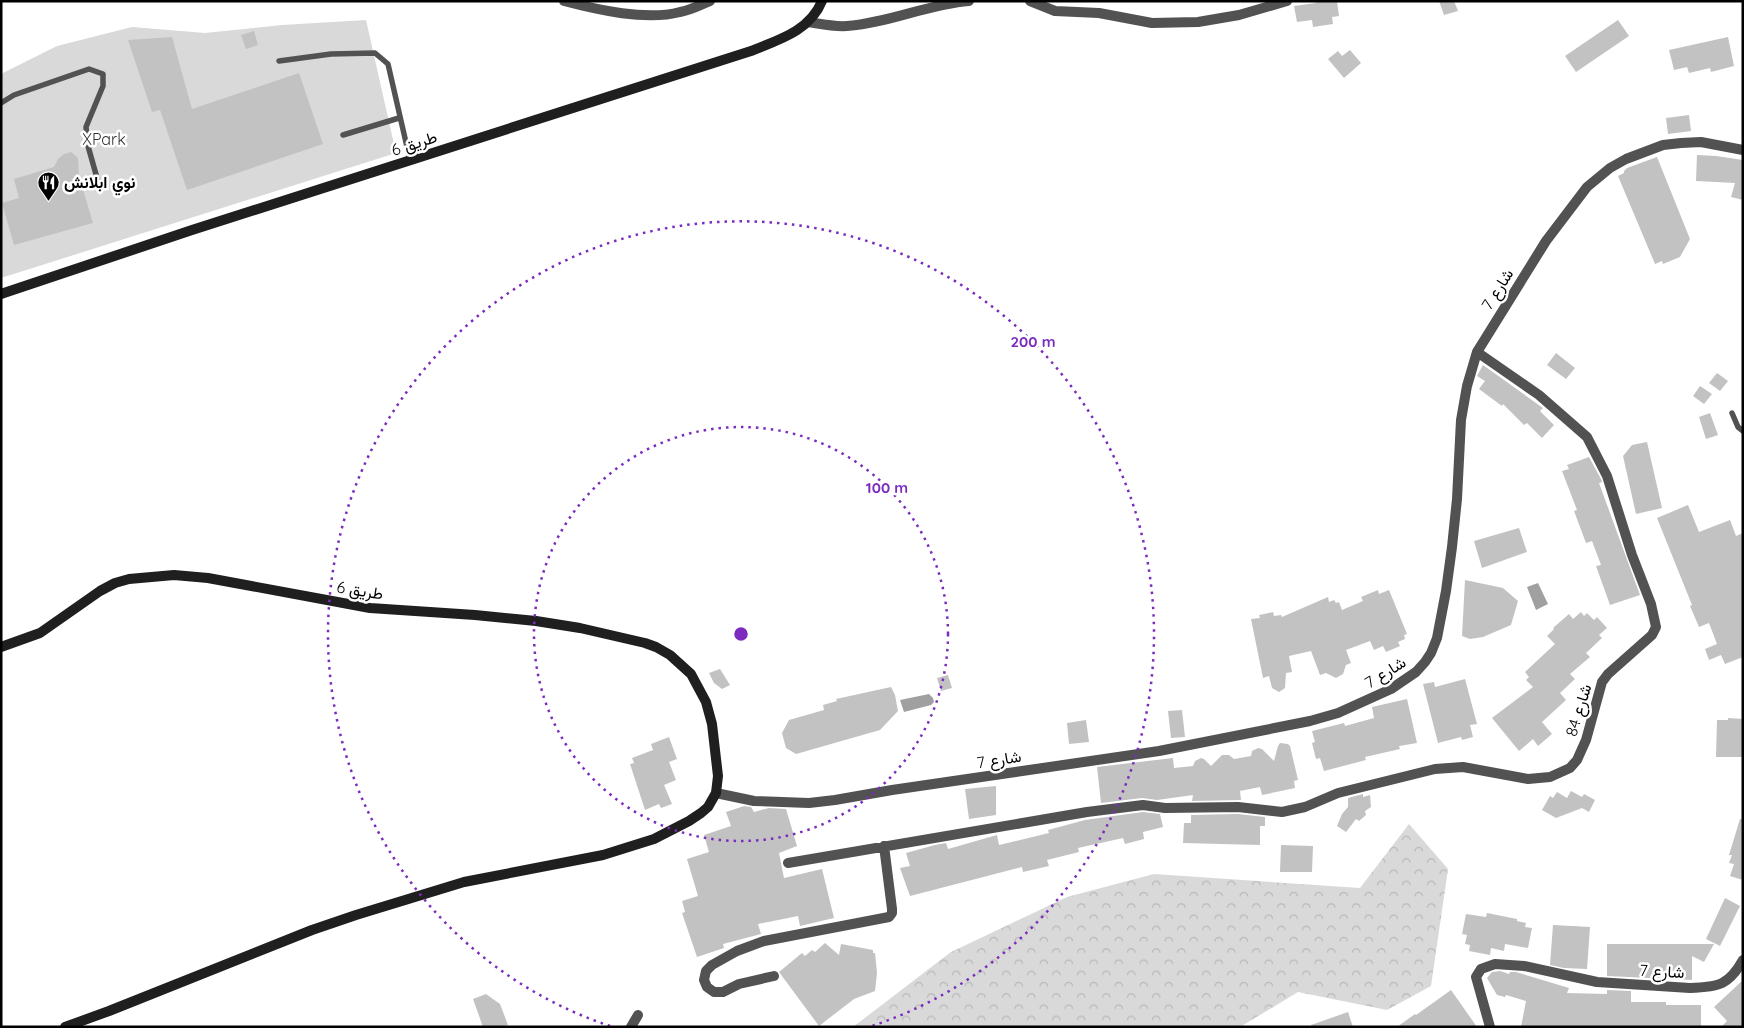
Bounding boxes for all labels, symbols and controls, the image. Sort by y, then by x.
street label: طريق 6 [389,126,440,161]
park label: XPark [82,129,126,149]
restaurant icon: نوي ابلانش [36,170,60,201]
place label: نوي ابلانش [64,172,136,196]
street label: شارع 7 [1477,265,1519,314]
text: 200 m [1011,332,1056,351]
text: 100 m [866,478,908,497]
street label: طريق 6 [335,576,385,605]
centre of rings [732,625,750,643]
street label: شارع 7 [1361,652,1410,694]
street label: شارع 84 [1561,681,1597,739]
street label: شارع 7 [975,746,1023,774]
street label: شارع 7 [1639,960,1685,984]

